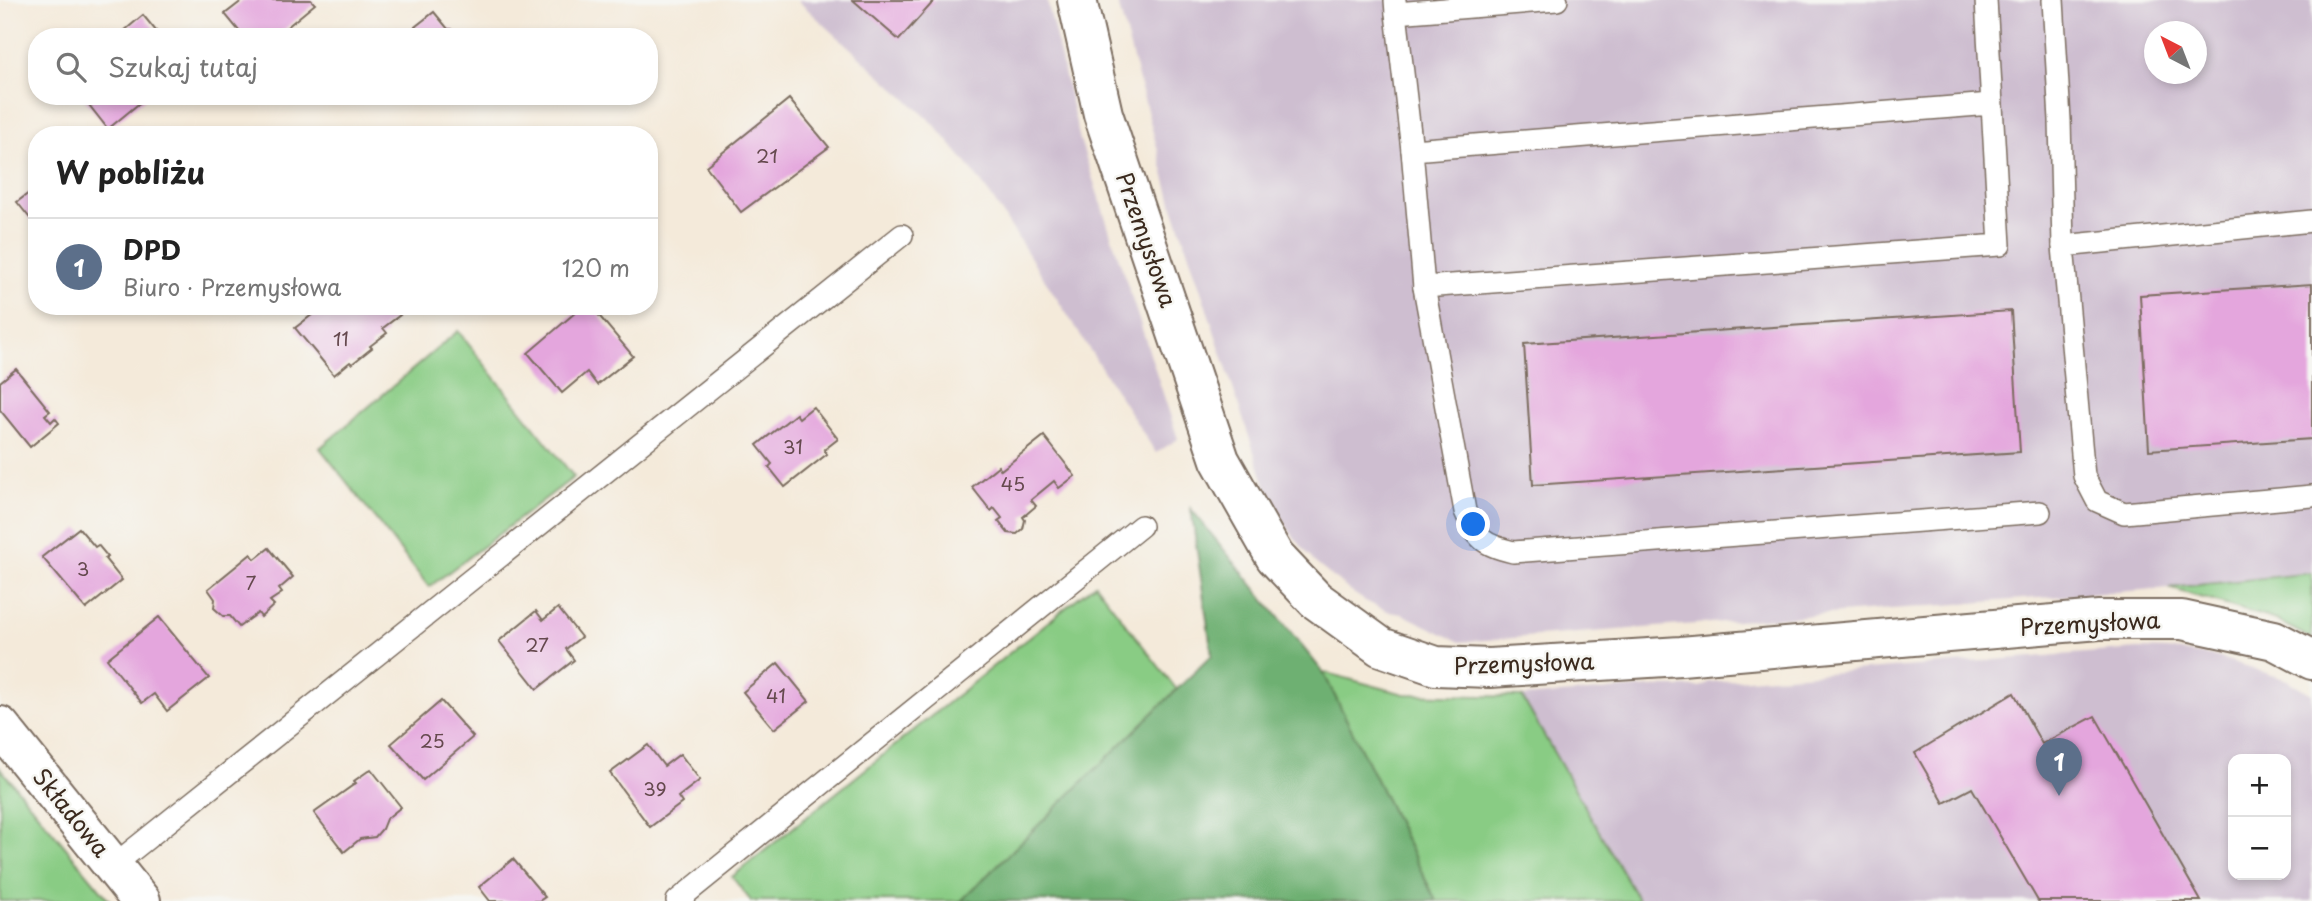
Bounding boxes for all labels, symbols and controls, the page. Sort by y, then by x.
north arrow [2144,21,2207,84]
search box [28,28,658,105]
text: Szukaj tutaj [108,47,258,86]
icon: search [52,48,90,86]
house number: 21 [756,141,778,169]
text: W pobliżu [56,149,205,194]
street label: Przemysłowa [1108,167,1187,312]
text: DPD [123,230,181,269]
text: 1 [74,250,85,285]
text: 120 m [562,250,630,285]
text: Biuro · Przemysłowa [123,269,341,304]
house number: 11 [333,324,349,352]
house number: 31 [783,432,803,460]
house number: 45 [1001,469,1025,497]
your location [1456,507,1490,541]
house number: 3 [77,554,89,582]
house number: 7 [246,568,257,596]
street label: Przemysłowa [2019,601,2162,644]
house number: 27 [525,630,549,658]
street label: Przemysłowa [1453,643,1596,682]
house number: 41 [766,681,786,709]
house number: 25 [419,726,445,754]
pin: 1 [2036,738,2082,796]
map controls [2228,754,2291,880]
button: + [2228,754,2291,817]
street label: Składowa [25,760,119,865]
house number: 39 [643,774,667,802]
button: − [2228,817,2291,880]

